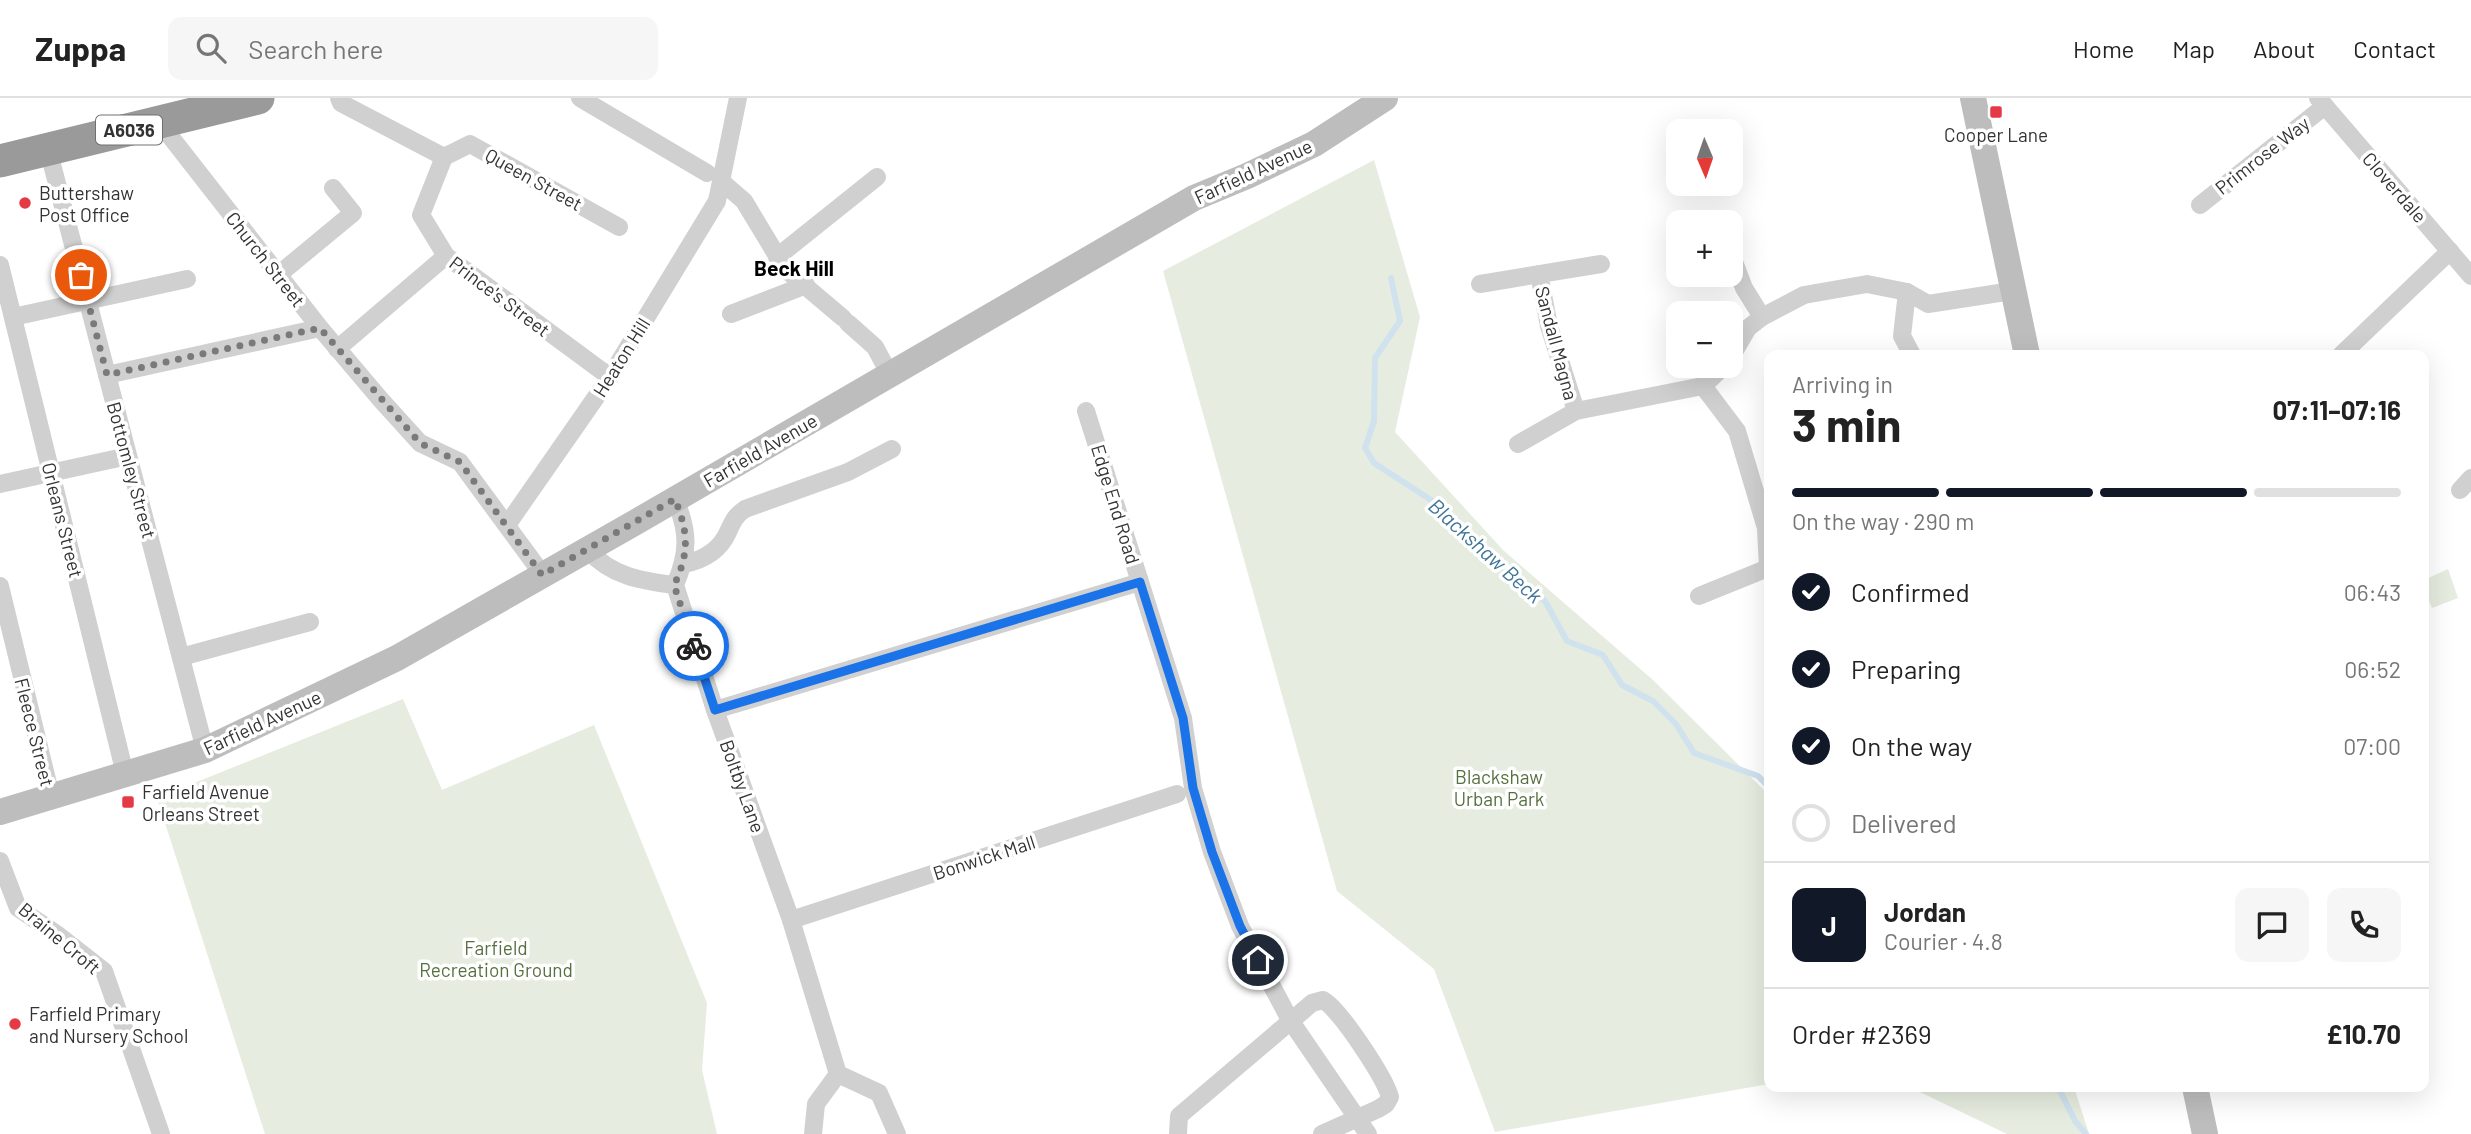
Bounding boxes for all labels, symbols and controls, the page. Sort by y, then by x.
search box [168,17,658,80]
text: Zuppa [35,28,126,68]
icon: search [192,29,230,67]
text: Search here [248,33,383,64]
text: Home [2073,34,2134,63]
text: Map [2172,34,2215,63]
text: About [2253,34,2315,63]
text: Contact [2353,34,2436,63]
marker: Cooper Lane [1988,104,2004,120]
street label: Primrose Way [2210,111,2314,199]
road number: A6036 [96,115,162,144]
north arrow [1666,119,1743,196]
map controls [1666,119,1743,378]
place label: Cooper Lane [1944,123,2048,146]
street label: Farfield Avenue [1190,134,1316,208]
street label: Queen Street [482,143,586,215]
street label: Cloverdale [2358,147,2432,227]
place label: Buttershaw Post Office [39,181,134,226]
marker: Buttershaw Post Office [17,195,33,211]
street label: Church Street [222,207,310,311]
button: + [1666,210,1743,287]
pin [51,245,111,305]
street label: Prince's Street [445,251,555,341]
district label: Beck Hill [754,255,834,280]
icon: bag [62,256,100,294]
street label: Sandall Magna [1531,284,1583,402]
button: − [1666,301,1743,378]
street label: Heaton Hill [588,313,654,401]
text: Arriving in [1792,370,1893,398]
text: 07:11–07:16 [2273,394,2401,425]
text: 3 min [1792,396,1901,451]
street label: Bottomley Street [103,399,161,541]
street label: Farfield Avenue [699,408,821,492]
street label: Edge End Road [1087,441,1145,567]
street label: Orleans Street [38,460,88,580]
water label: Blackshaw Beck [1424,492,1549,608]
text: On the way · 290 m [1792,507,1974,535]
icon: check [1792,573,1830,611]
text: Confirmed [1851,576,1970,607]
text: 06:43 [2344,578,2401,606]
courier [659,611,729,681]
icon: bike [675,627,713,665]
icon: check [1792,650,1830,688]
text: Preparing [1851,653,1961,684]
text: 06:52 [2344,655,2401,683]
street label: Fleece Street [10,675,60,789]
street label: Farfield Avenue [199,685,325,759]
icon: check [1792,727,1830,765]
text: On the way [1851,730,1972,761]
text: 07:00 [2343,732,2401,760]
street label: Boltby Lane [716,736,770,836]
park label: Blackshaw Urban Park [1454,765,1544,810]
place label: Farfield Avenue Orleans Street [142,780,270,825]
marker: Farfield Avenue Orleans Street [120,794,136,810]
text: Delivered [1851,807,1957,838]
street label: Bonwick Mall [930,830,1038,884]
button: chat [2235,888,2309,962]
button: phone [2327,888,2401,962]
text: Jordan [1884,896,1966,927]
street label: Braine Croft [14,897,106,979]
text: J [1821,910,1837,941]
text: Courier · 4.8 [1884,927,2003,955]
pin [1228,930,1288,990]
park label: Farfield Recreation Ground [419,936,573,981]
icon: home [1239,941,1277,979]
place label: Farfield Primary and Nursery School [29,1002,188,1047]
marker: Farfield Primary and Nursery School [7,1016,23,1032]
text: Order #2369 [1792,1018,1931,1049]
text: £10.70 [2326,1018,2401,1049]

